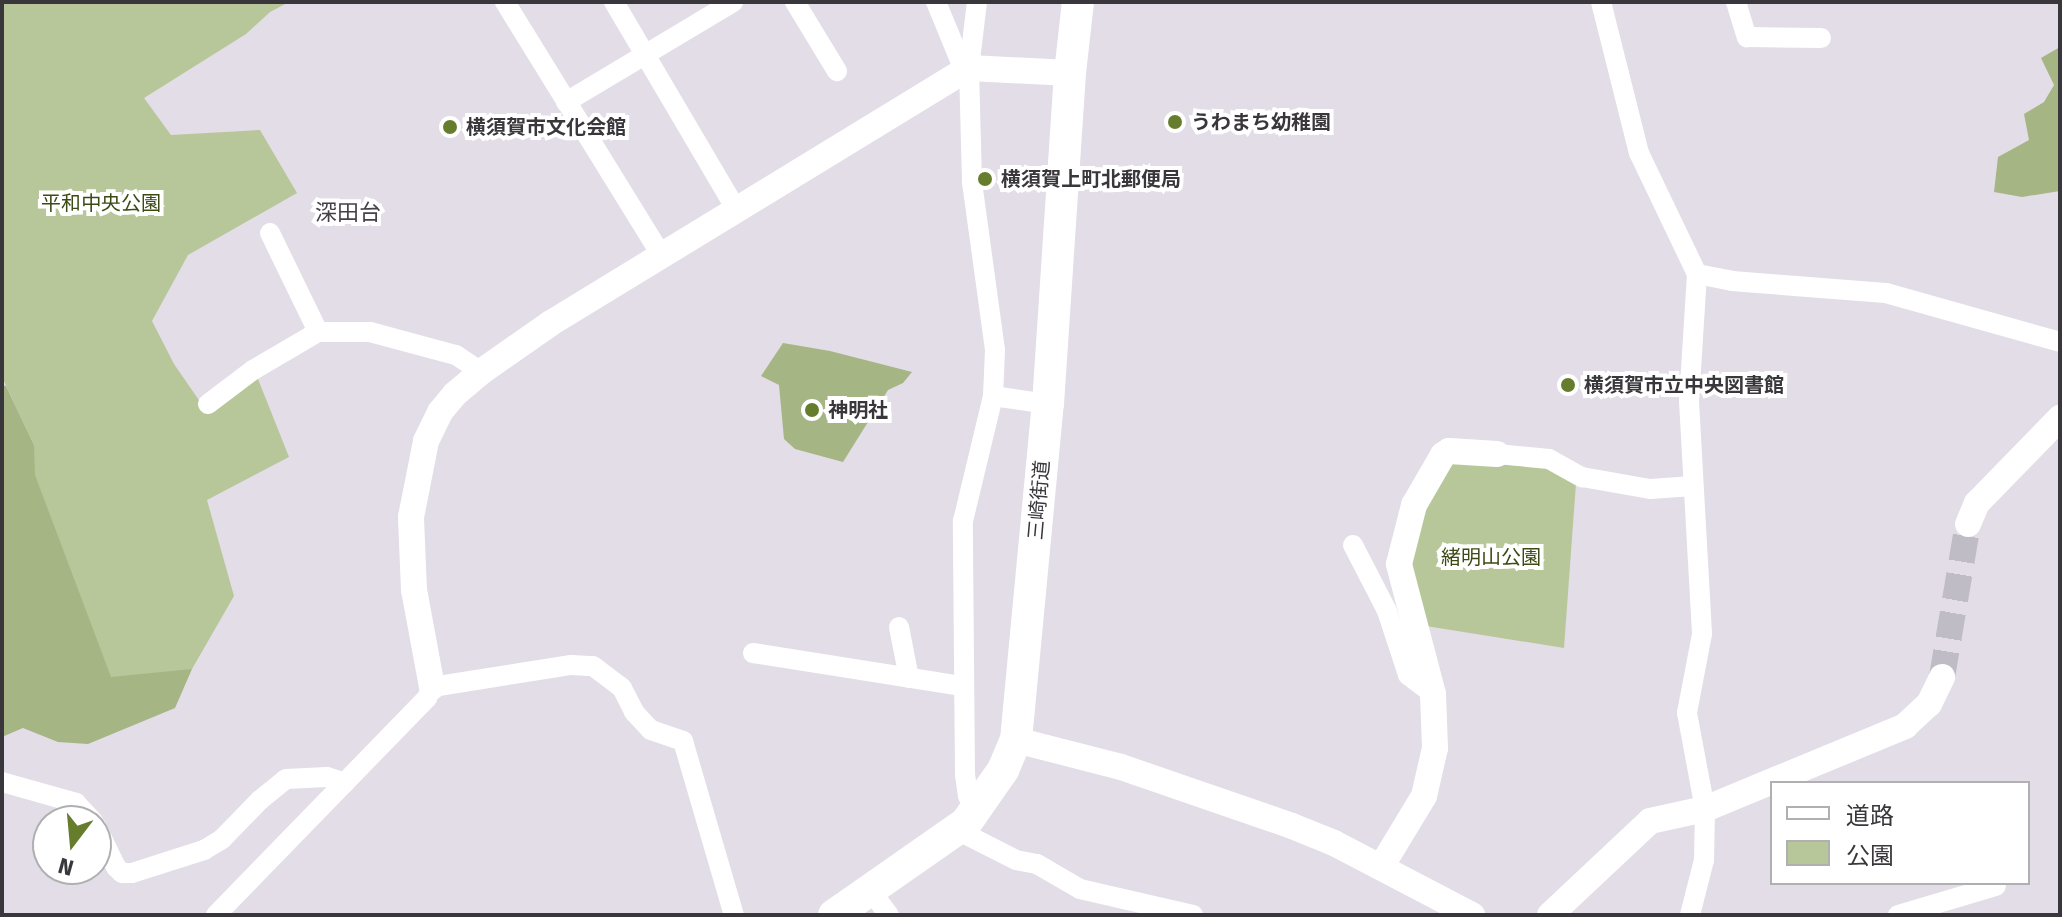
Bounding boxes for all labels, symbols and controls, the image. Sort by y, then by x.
place label: うわまち幼稚園 [1191,110,1331,134]
marker: うわまち幼稚園 [1166,113,1184,131]
place label: 横須賀市文化会館 [466,115,626,139]
marker: 横須賀市文化会館 [441,118,459,136]
place label: 横須賀上町北郵便局 [1001,167,1181,191]
marker: 横須賀上町北郵便局 [976,170,994,188]
park label: 平和中央公園 [41,191,161,215]
district label: 深田台 [315,200,381,226]
place label: 横須賀市立中央図書館 [1584,373,1784,397]
marker: 横須賀市立中央図書館 [1559,376,1577,394]
place label: 神明社 [828,398,888,422]
marker: 神明社 [803,401,821,419]
street label: 三崎街道 [1024,459,1054,541]
park label: 緒明山公園 [1441,545,1541,569]
legend [1770,781,2030,885]
text: 道路 [1846,802,1894,830]
north arrow [32,805,112,885]
text: 公園 [1846,842,1894,870]
text: N [55,852,77,882]

